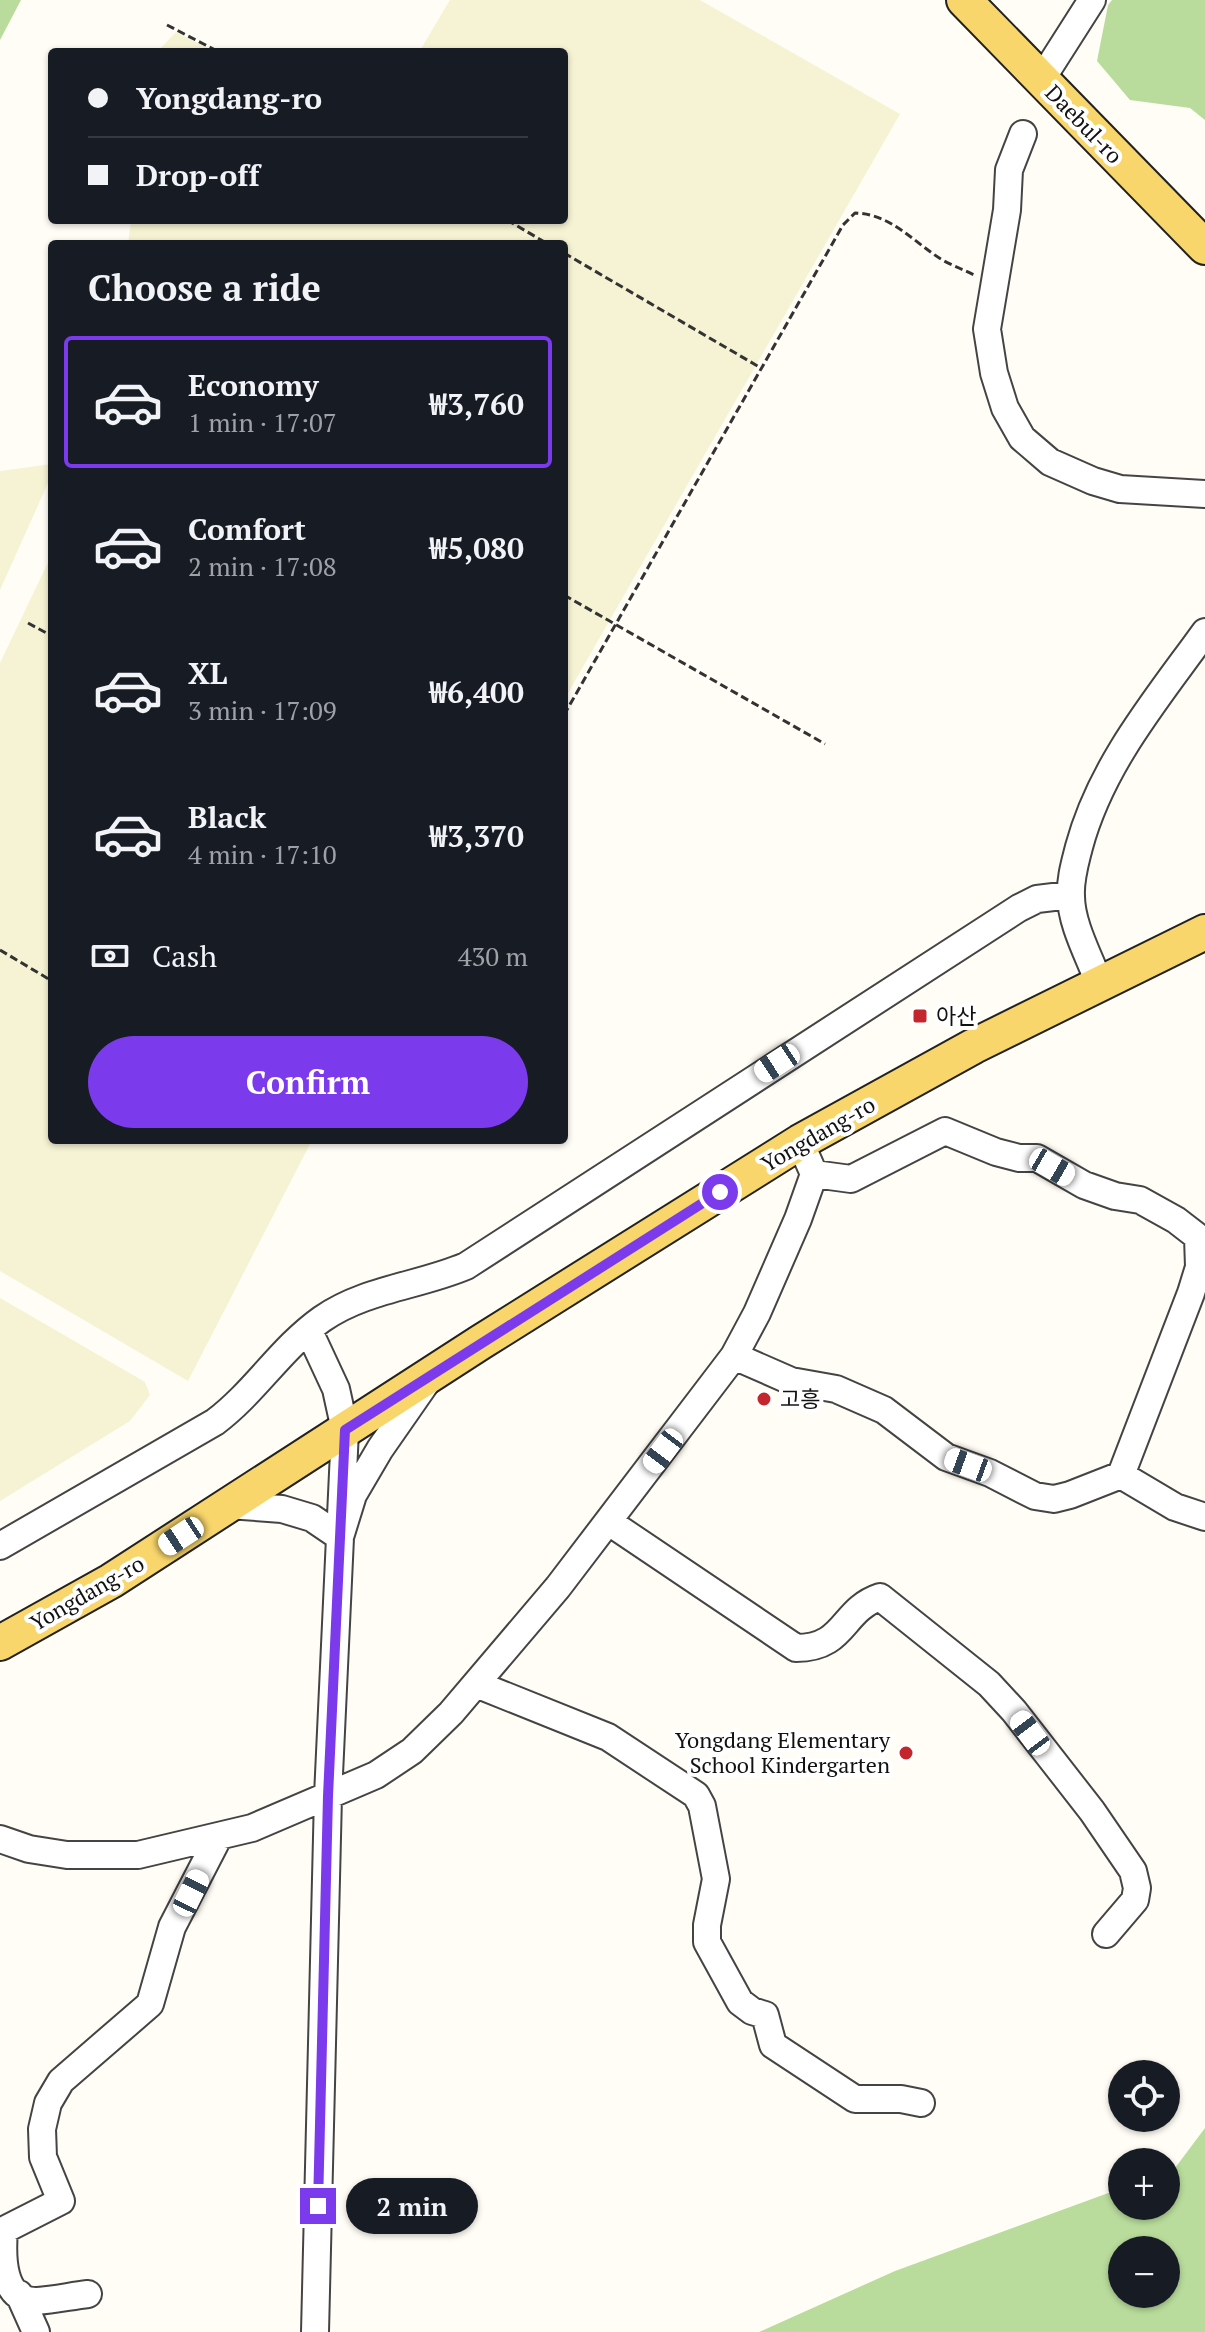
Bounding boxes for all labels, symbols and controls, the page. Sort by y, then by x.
text: Yongdang-ro [136,78,322,118]
street label: Daebul-ro [1040,78,1129,169]
text: Drop-off [136,155,260,195]
text: Choose a ride [88,264,321,311]
text: Economy [188,365,319,405]
icon: car [92,366,164,438]
text: ₩3,760 [429,384,524,424]
text: 1 min · 17:07 [188,405,337,439]
text: Comfort [188,509,306,549]
icon: car [92,510,164,582]
text: ₩5,080 [429,528,524,568]
text: 2 min · 17:08 [188,549,337,583]
text: XL [188,653,227,693]
icon: car [92,654,164,726]
text: ₩6,400 [429,672,524,712]
text: 3 min · 17:09 [188,693,337,727]
text: Black [188,797,266,837]
icon: car [92,798,164,870]
text: ₩3,370 [429,816,524,856]
text: 4 min · 17:10 [188,837,337,871]
icon: cash [88,934,132,978]
text: Cash [152,936,217,976]
text: 430 m [458,939,528,973]
place label: 아산 [936,1001,976,1030]
marker: 아산 [911,1007,929,1025]
button: Confirm [88,1036,528,1128]
car [750,1040,804,1086]
street label: Yongdang-ro [756,1089,880,1178]
car [1025,1145,1079,1189]
route start [702,1174,738,1210]
place label: 고흥 [780,1384,820,1413]
marker: 고흥 [755,1390,773,1408]
car [639,1425,687,1477]
car [941,1446,995,1484]
car [154,1513,208,1559]
street label: Yongdang-ro [25,1548,149,1637]
car [1006,1707,1054,1759]
place label: Yongdang Elementary School Kindergarten [675,1725,891,1779]
marker: Yongdang Elementary School Kindergarten [897,1744,915,1762]
car [170,1866,212,1920]
map controls [1108,2060,1180,2308]
button: locate [1108,2060,1180,2132]
button: + [1108,2148,1180,2220]
callout: 2 min [346,2178,478,2234]
route end [300,2188,336,2224]
text: 2 min [376,2189,448,2223]
button: − [1108,2236,1180,2308]

